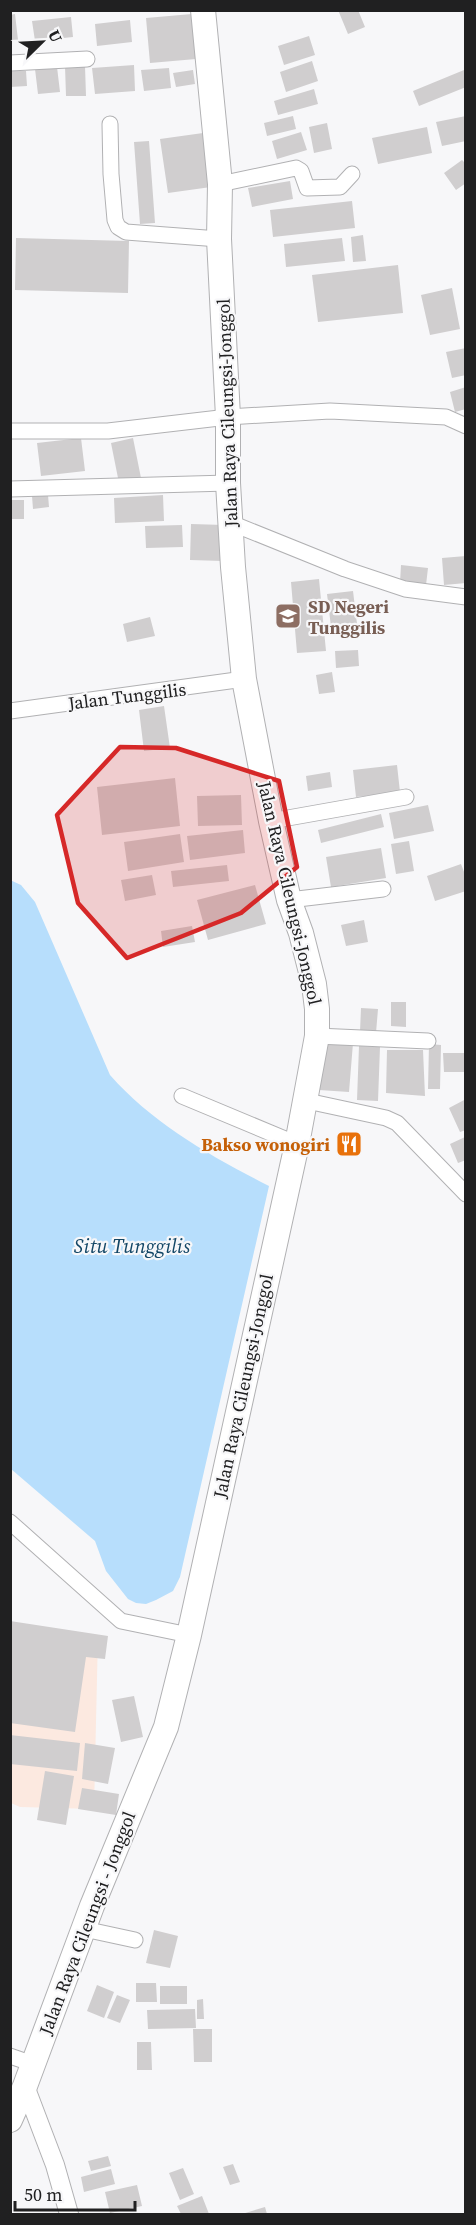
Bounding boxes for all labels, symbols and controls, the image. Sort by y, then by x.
north arrow [12,12,72,72]
text: U [43,26,68,46]
street label: Jalan Raya Cileungsi-Jonggol [211,298,244,529]
place label: SD Negeri Tunggilis [308,594,389,640]
school or university icon: SD Negeri Tunggilis [273,601,303,631]
street label: Jalan Tunggilis [66,676,188,716]
street label: Jalan Raya Cileungsi-Jonggol [252,778,328,1007]
restaurant icon: Bakso wonogiri [334,1129,364,1159]
place label: Bakso wonogiri [201,1132,330,1157]
water label: Situ Tunggilis [74,1232,191,1260]
street label: Jalan Raya Cileungsi-Jonggol [207,1272,279,1501]
street label: Jalan Raya Cileungsi - Jonggol [32,1808,141,2039]
scale bar [15,2174,135,2212]
text: 50 m [24,2182,62,2207]

